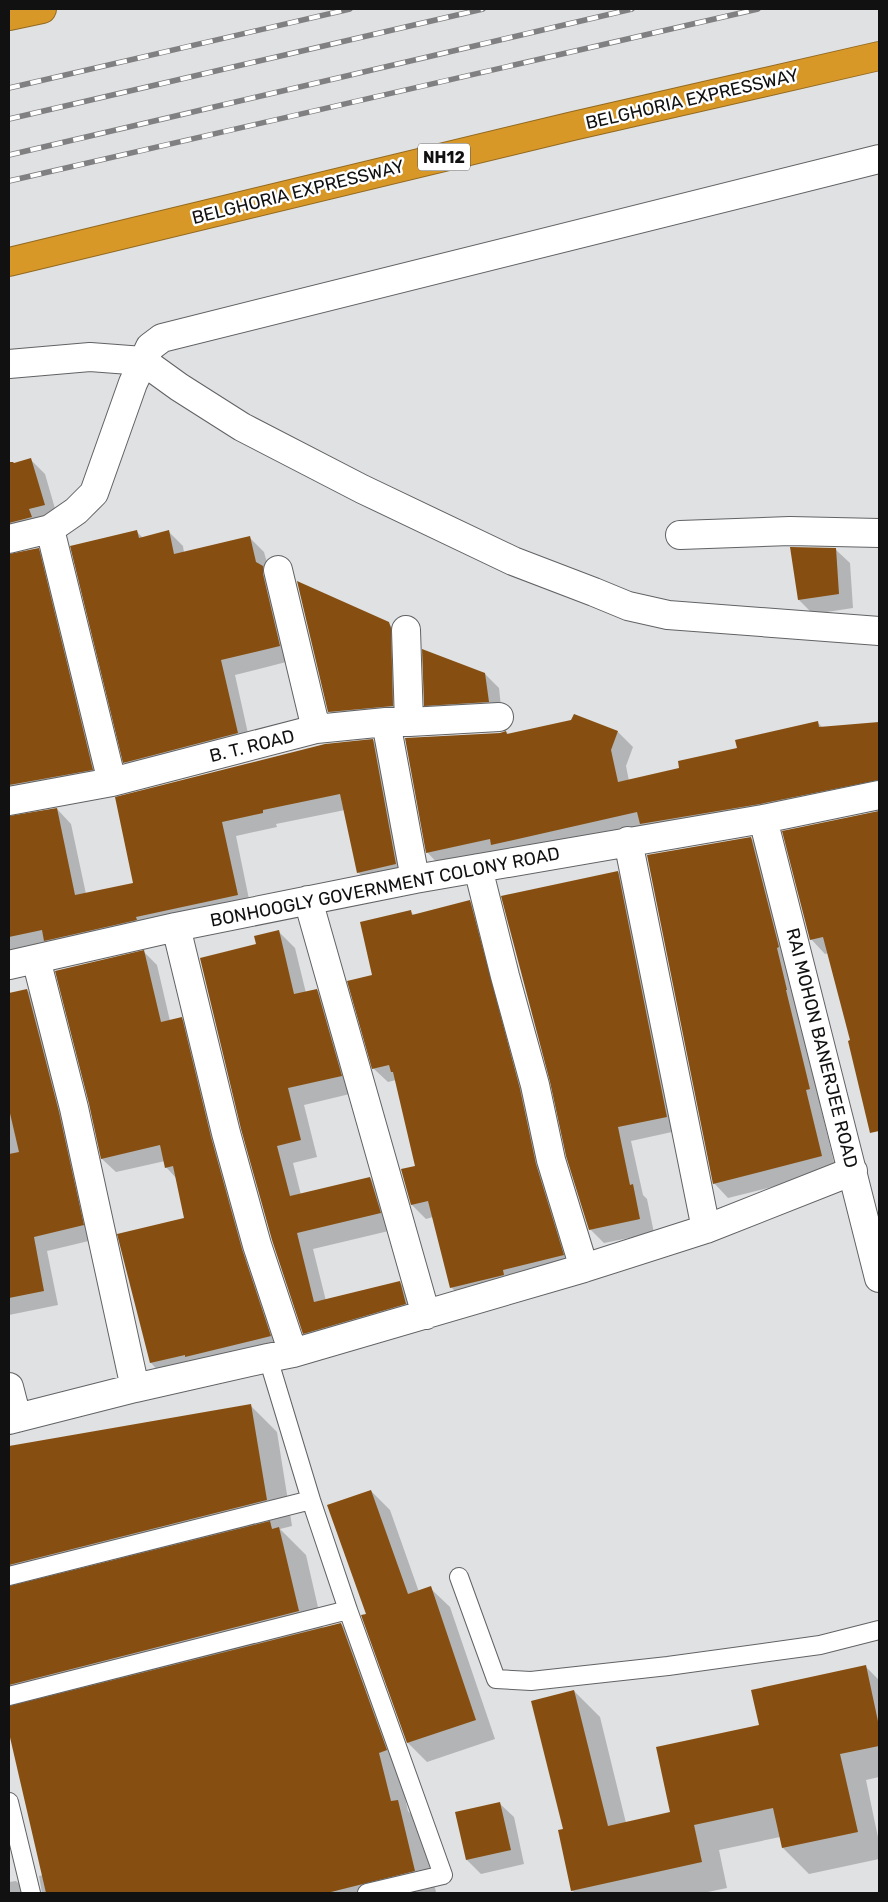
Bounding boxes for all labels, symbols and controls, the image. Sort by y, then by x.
street label: BELGHORIA EXPRESSWAY [583,64,801,134]
road number: NH12 [418,144,470,170]
street label: BELGHORIA EXPRESSWAY [190,155,407,229]
street label: B. T. ROAD [207,725,297,767]
street label: BONHOOGLY GOVERNMENT COLONY ROAD [208,842,562,932]
street label: RAI MOHON BANERJEE ROAD [782,926,862,1170]

